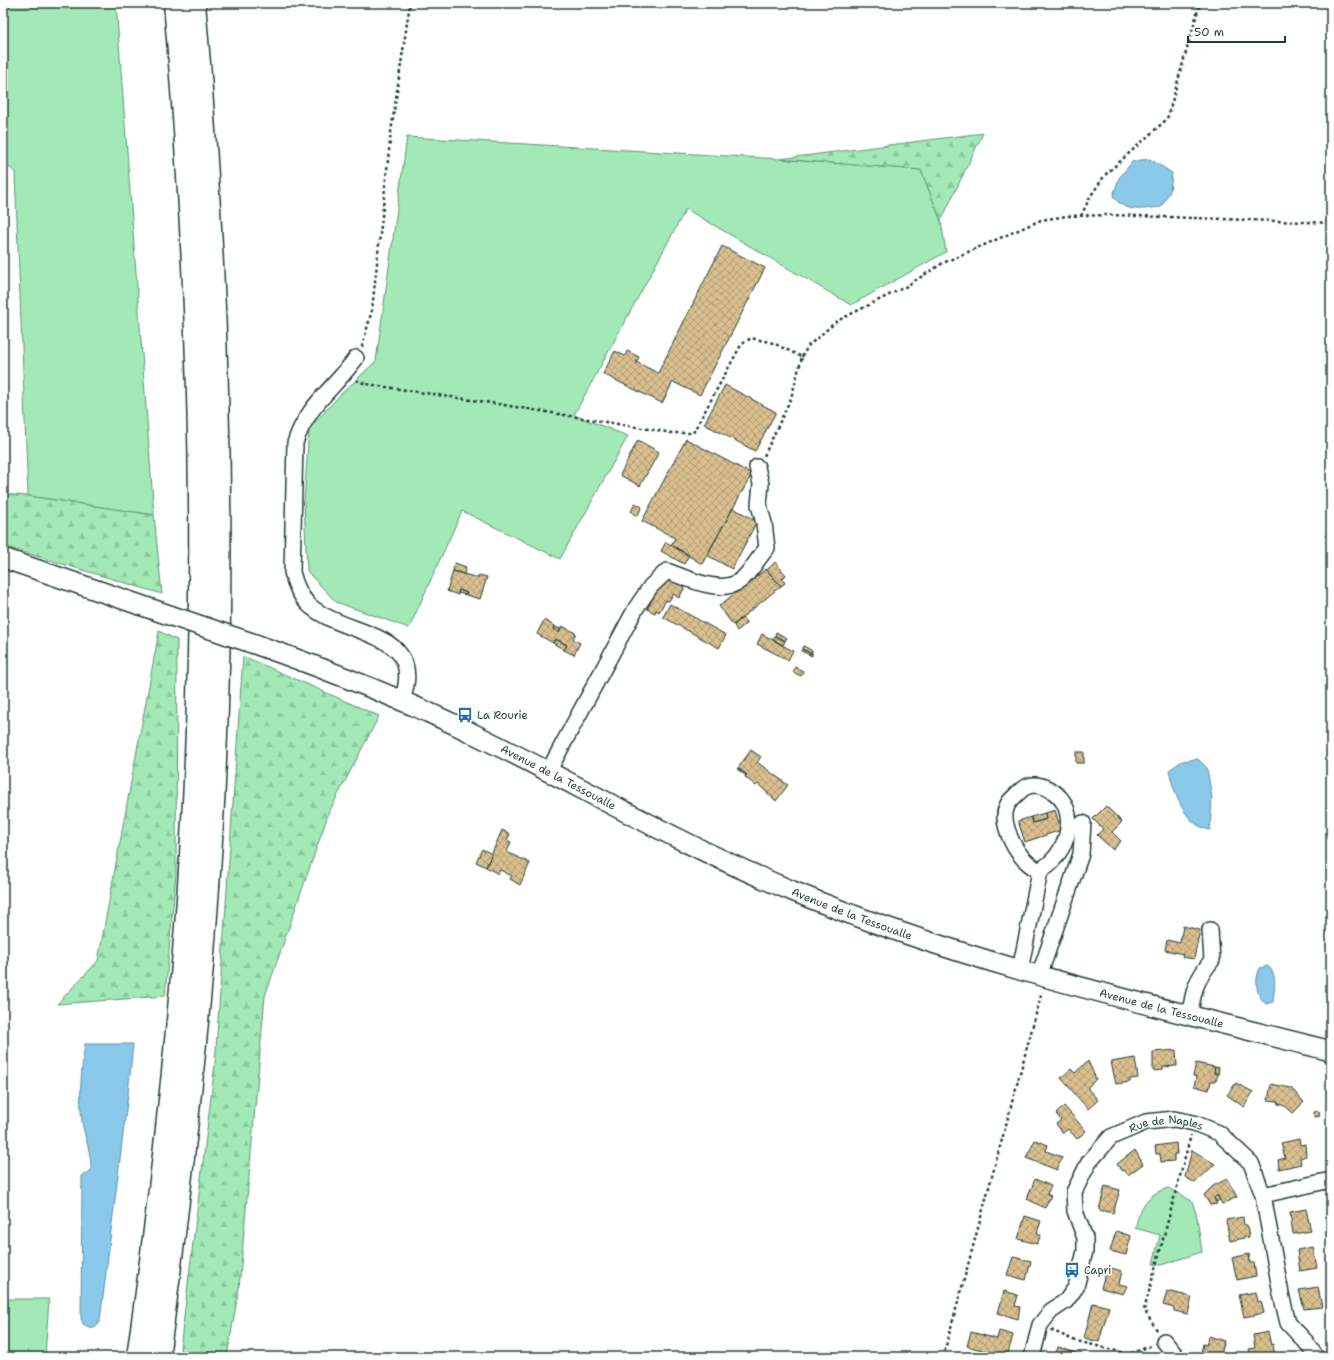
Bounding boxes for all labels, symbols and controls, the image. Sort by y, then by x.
scale bar [1188,18,1285,44]
text: 50 m [1194,24,1224,40]
bus stop icon: La Rourie [456,706,474,724]
place label: La Rourie [477,708,528,723]
street label: Avenue de la Tessoualle [498,741,619,813]
street label: Avenue de la Tessoualle [789,884,914,943]
street label: Avenue de la Tessoualle [1098,985,1225,1031]
street label: Rue de Naples [1126,1111,1206,1136]
bus stop icon: Capri [1063,1261,1081,1279]
place label: Capri [1084,1263,1111,1278]

